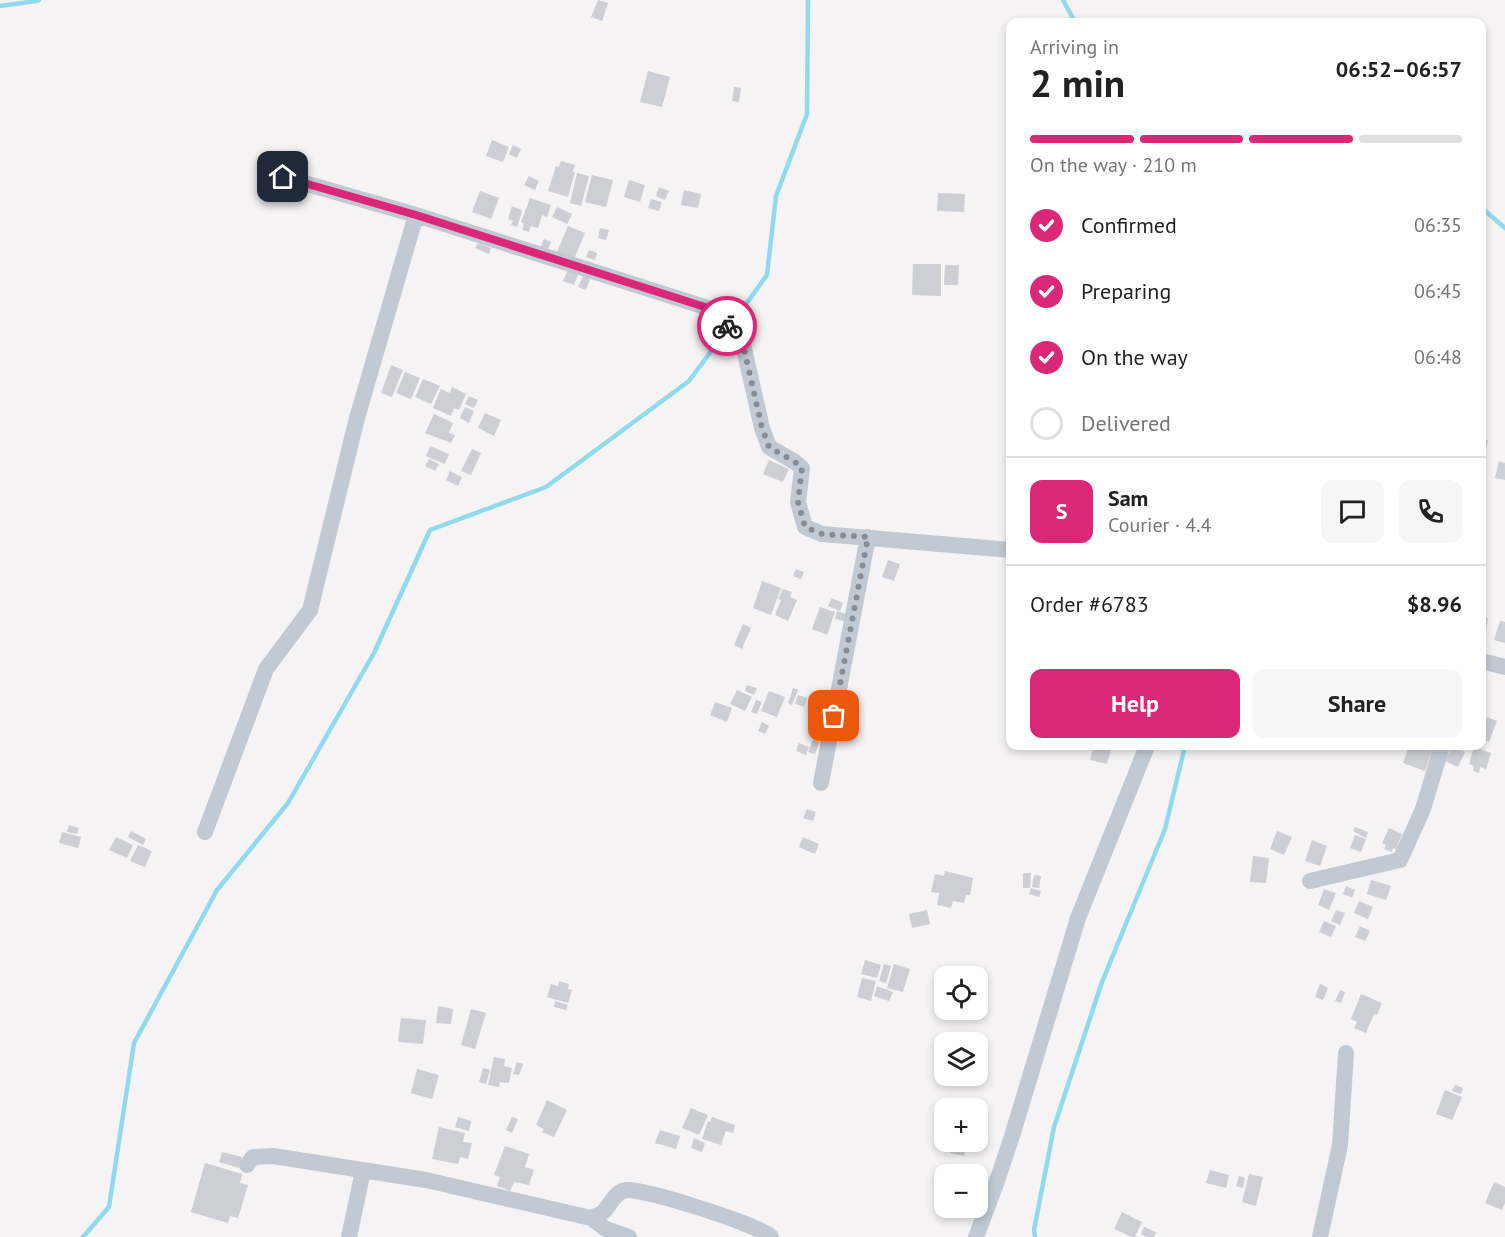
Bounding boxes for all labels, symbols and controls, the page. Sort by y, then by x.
text: Arriving in [1030,34,1119,60]
text: 06:52–06:57 [1336,55,1462,83]
text: 2 min [1030,57,1125,108]
pin [257,151,308,202]
text: On the way · 210 m [1030,152,1197,178]
icon: home [266,160,299,193]
icon: check [1030,209,1063,242]
text: Confirmed [1081,211,1177,239]
text: 06:35 [1414,212,1462,238]
icon: check [1030,275,1063,308]
text: Preparing [1081,277,1171,305]
text: 06:45 [1414,278,1462,304]
courier [697,296,757,356]
icon: bike [711,310,744,343]
icon: check [1030,341,1063,374]
text: On the way [1081,343,1188,371]
text: 06:48 [1414,344,1462,370]
text: Delivered [1081,409,1171,437]
button: chat [1321,480,1384,543]
button: phone [1399,480,1462,543]
text: Sam [1108,484,1148,512]
text: S [1056,497,1067,525]
text: Courier · 4.4 [1108,512,1211,538]
text: Order #6783 [1030,590,1149,618]
text: $8.96 [1407,590,1462,618]
button: Help [1030,669,1240,738]
button: Share [1252,669,1462,738]
pin [808,690,859,741]
icon: bag [817,699,850,732]
map controls [934,966,988,1218]
button: locate [934,966,988,1020]
button: layers [934,1032,988,1086]
button: + [934,1098,988,1152]
button: − [934,1164,988,1218]

